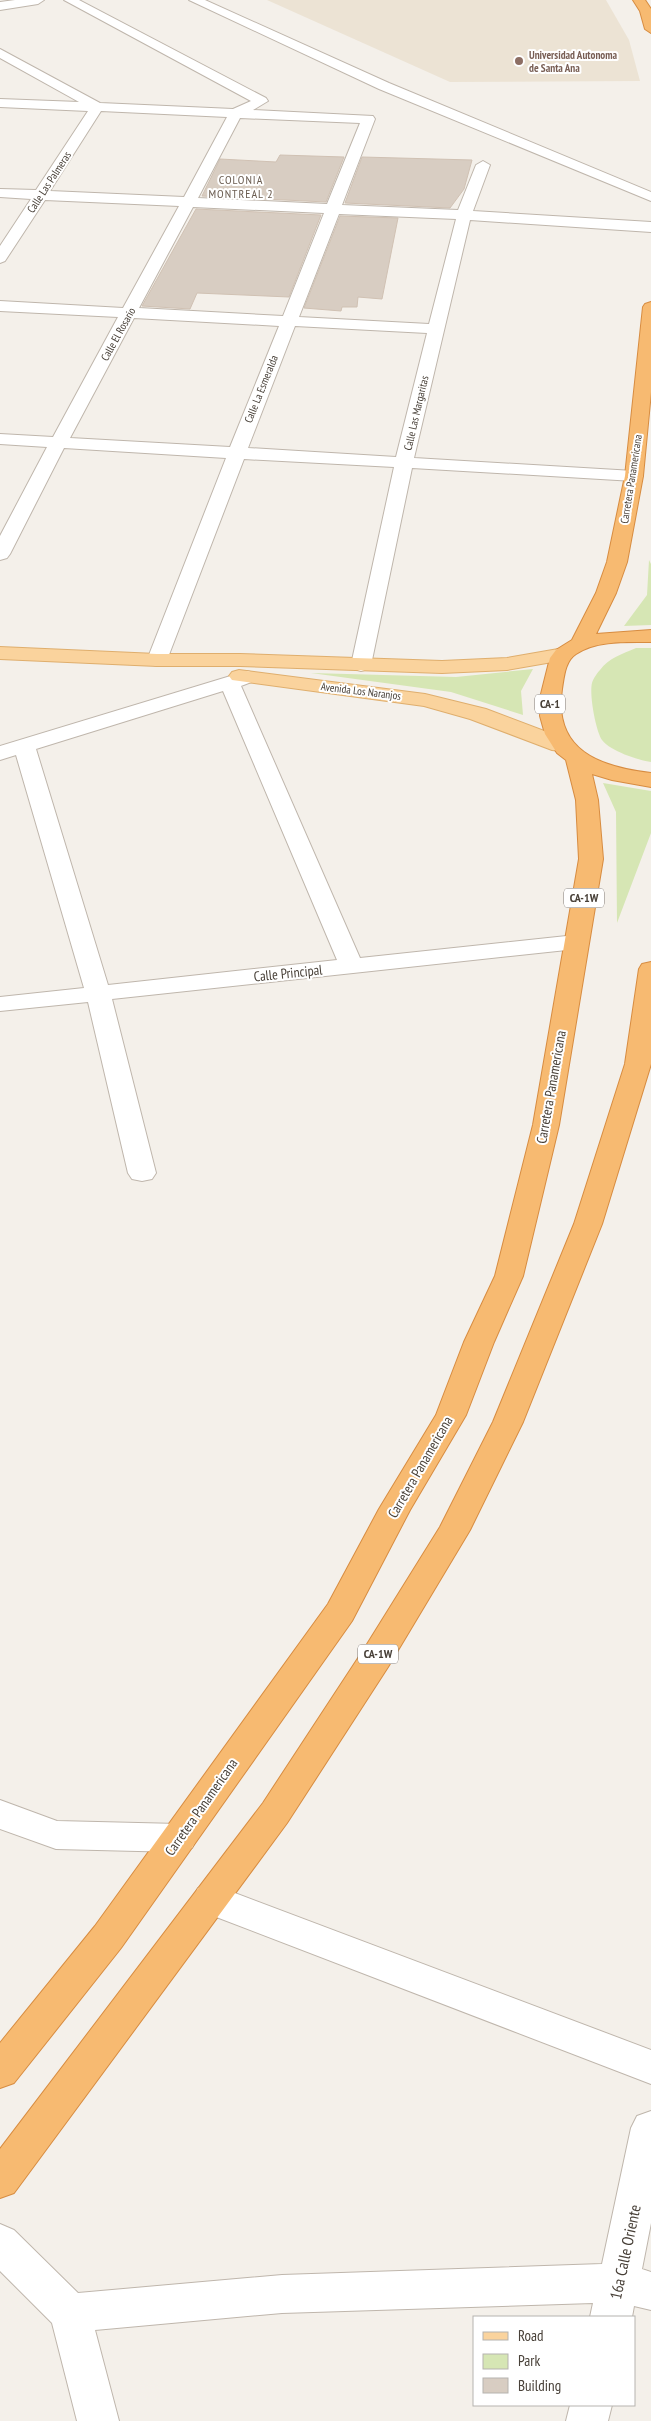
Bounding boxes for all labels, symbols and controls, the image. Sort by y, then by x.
place label: Universidad Autonoma de Santa Ana [529,48,618,75]
marker: Universidad Autonoma de Santa Ana [513,55,525,67]
street label: Calle Las Palmeras [24,148,74,215]
district label: COLONIA MONTREAL 2 [208,172,274,201]
street label: Calle El Rosario [98,305,138,363]
street label: Calle La Esmeralda [241,353,281,425]
street label: Calle Las Margaritas [401,374,431,452]
street label: Carretera Panamericana [617,433,645,525]
street label: Avenida Los Naranjos [320,679,402,703]
road number: CA-1 [535,694,565,714]
road number: CA-1W [564,888,604,908]
street label: Calle Principal [253,960,324,986]
street label: Carretera Panamericana [532,1029,570,1145]
street label: Carretera Panamericana [384,1413,456,1521]
road number: CA-1W [358,1645,398,1664]
street label: Carretera Panamericana [161,1755,241,1859]
street label: 16a Calle Oriente [605,2203,645,2301]
legend [473,2316,636,2406]
text: Road [518,2326,544,2345]
text: Park [518,2351,540,2370]
text: Building [518,2376,561,2395]

